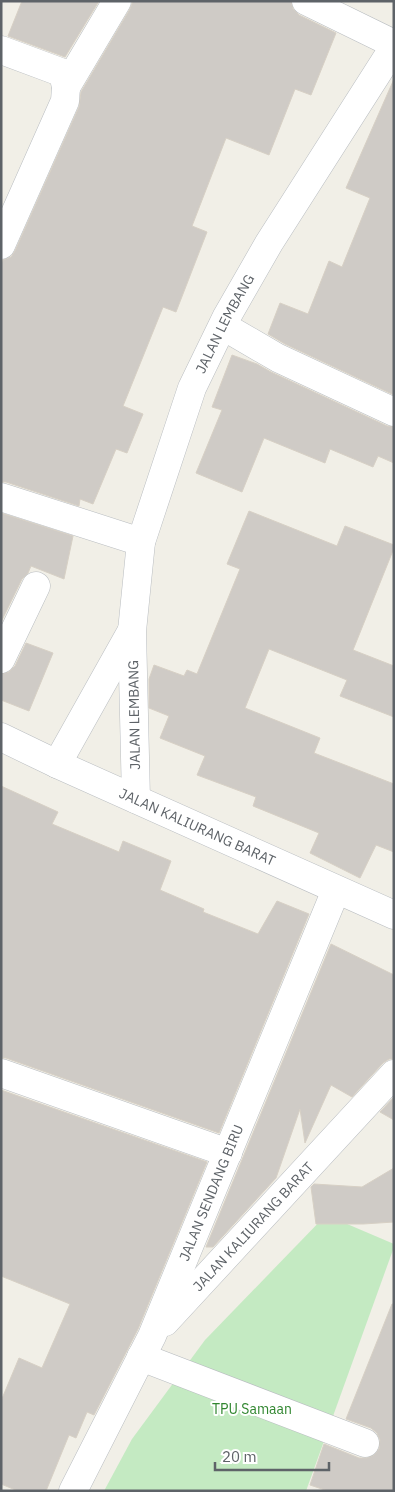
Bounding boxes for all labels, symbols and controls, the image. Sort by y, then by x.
street label: JALAN LEMBANG [192,271,258,376]
street label: JALAN LEMBANG [124,660,144,770]
street label: JALAN KALIURANG BARAT [116,784,278,870]
street label: JALAN SENDANG BIRU [175,1122,247,1264]
street label: JALAN KALIURANG BARAT [189,1158,317,1295]
park label: TPU Samaan [212,1400,292,1418]
scale bar [215,1440,329,1472]
text: 20 m [222,1447,257,1466]

